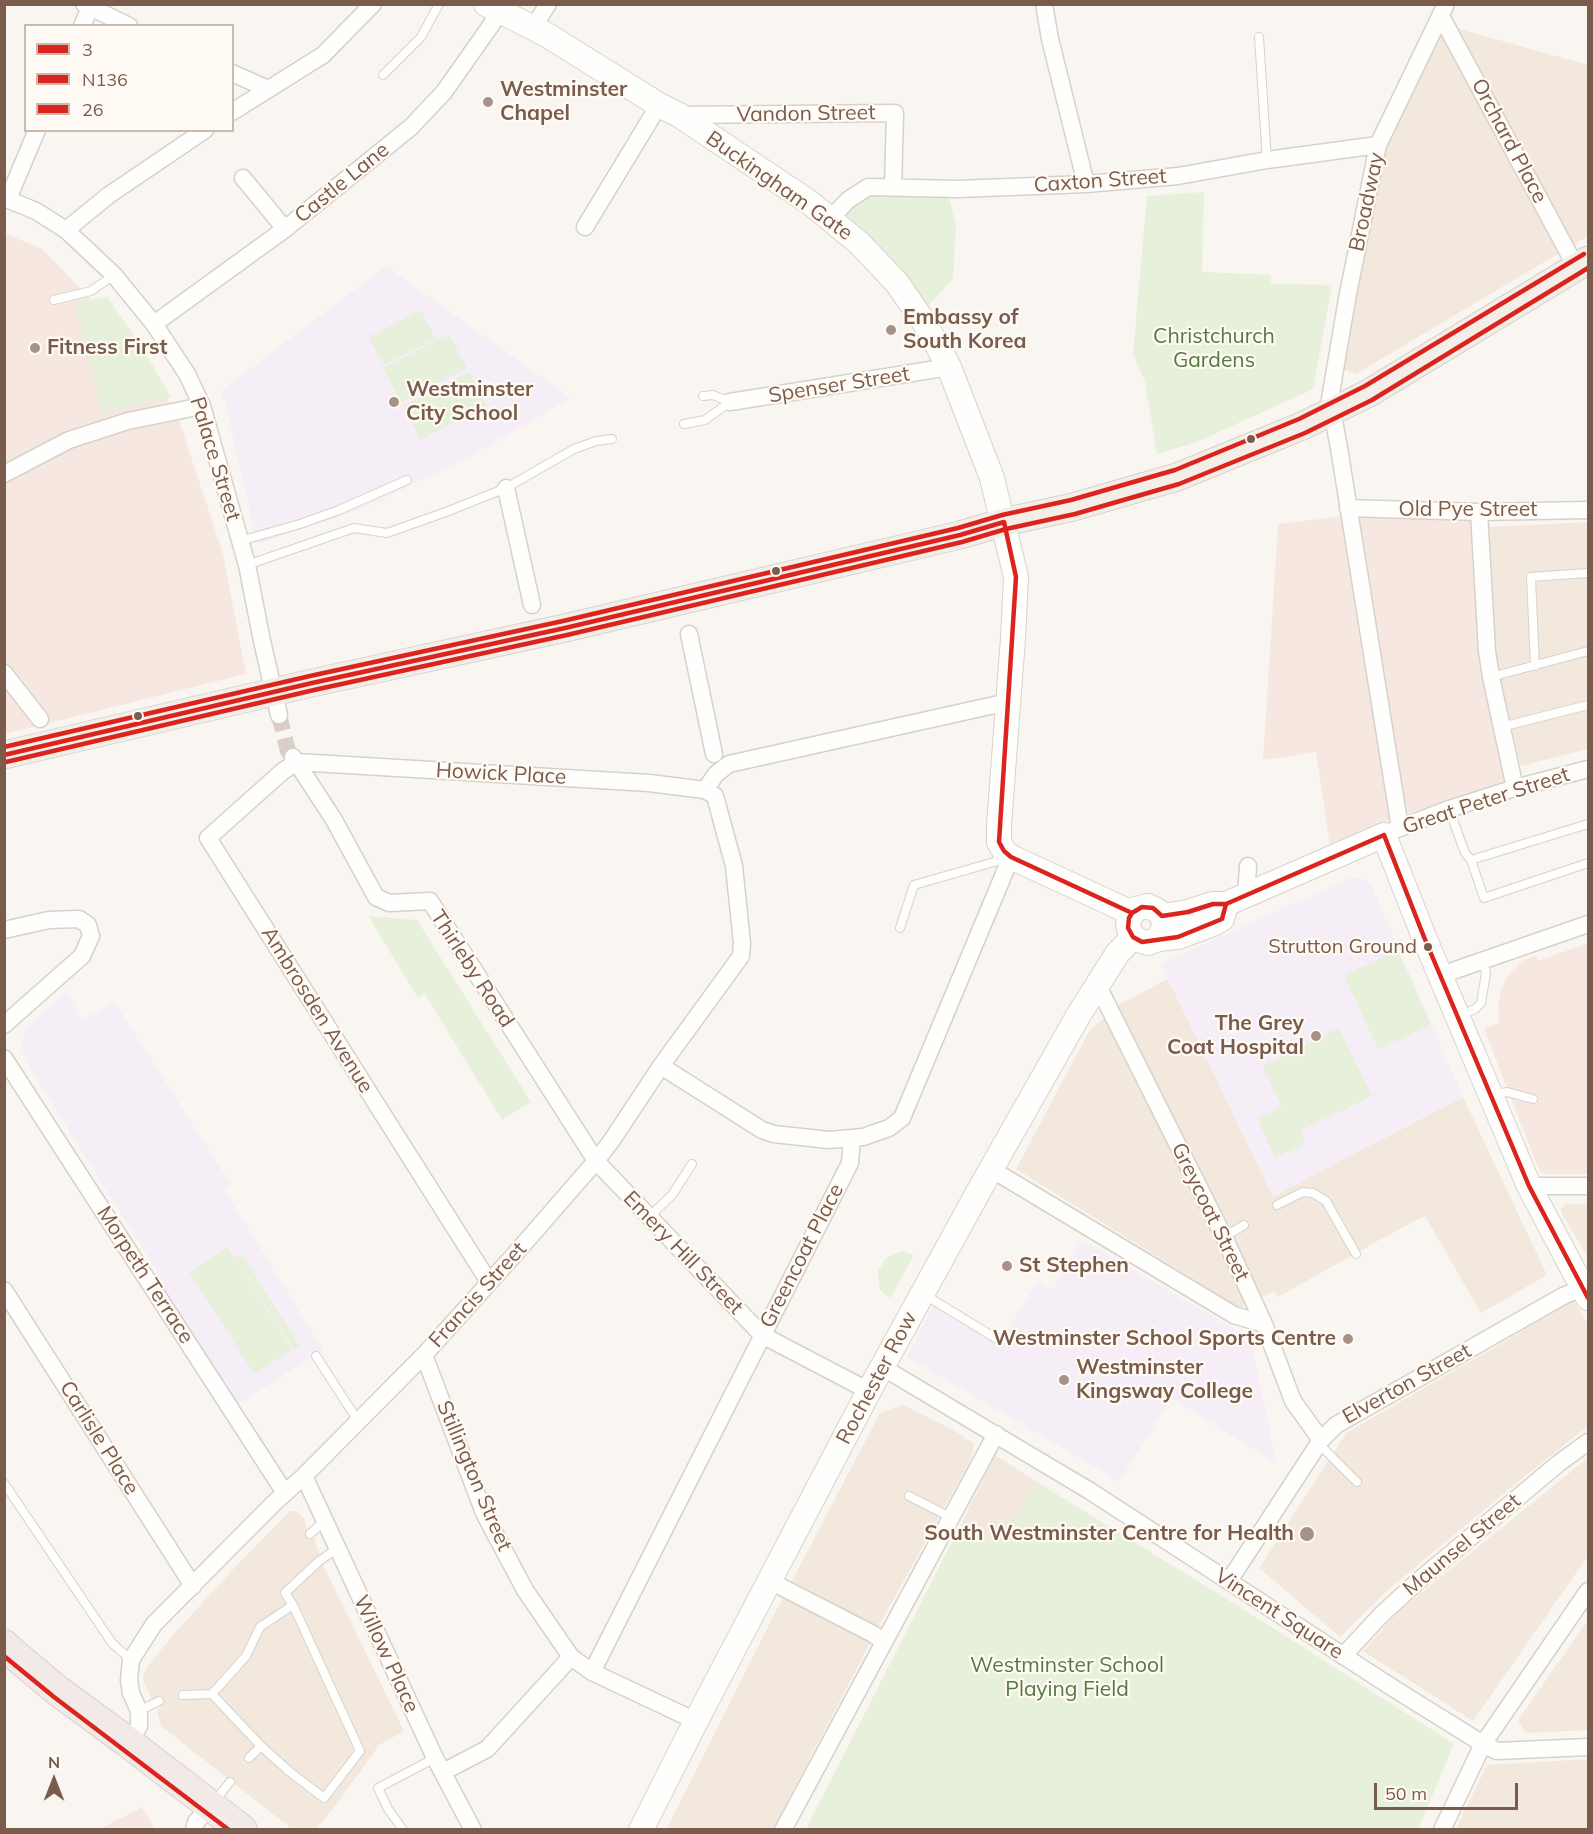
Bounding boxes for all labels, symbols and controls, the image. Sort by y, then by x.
legend [24,24,234,132]
text: 3 [82,38,93,61]
text: N136 [82,68,128,91]
street label: Orchard Place [1466,74,1552,208]
place label: Westminster Chapel [500,77,627,127]
marker: Westminster Chapel [481,95,495,109]
text: 26 [82,98,104,121]
street label: Vandon Street [736,100,876,128]
street label: Buckingham Gate [701,126,857,246]
street label: Castle Lane [290,137,394,229]
street label: Broadway [1344,150,1390,254]
street label: Caxton Street [1033,164,1167,198]
place label: Embassy of South Korea [903,305,1027,355]
marker: Embassy of South Korea [884,323,898,337]
park label: Christchurch Gardens [1153,324,1275,374]
place label: Fitness First [47,335,167,361]
marker: Fitness First [28,341,42,355]
street label: Spenser Street [767,361,911,409]
place label: Westminster City School [406,377,533,427]
street label: Palace Street [184,394,246,524]
marker: Westminster City School [387,395,401,409]
unlabelled marker [1245,433,1257,445]
street label: Old Pye Street [1399,497,1537,523]
unlabelled marker [770,565,782,577]
unlabelled marker [132,710,144,722]
street label: Howick Place [435,758,567,790]
street label: Great Peter Street [1399,762,1573,840]
street label: Thirleby Road [425,906,519,1032]
street label: Ambrosden Avenue [256,922,378,1098]
place label: Strutton Ground [1268,935,1417,959]
marker: Strutton Ground [1422,941,1434,953]
place label: The Grey Coat Hospital [1167,1011,1304,1061]
marker: The Grey Coat Hospital [1309,1029,1323,1043]
street label: Greycoat Street [1166,1139,1254,1285]
street label: Greencoat Place [755,1180,849,1332]
street label: Emery Hill Street [618,1186,748,1320]
street label: Morpeth Terrace [91,1202,199,1348]
street label: Francis Street [424,1237,532,1353]
place label: St Stephen [1019,1253,1129,1279]
marker: St Stephen [1000,1259,1014,1273]
street label: Rochester Row [831,1307,923,1449]
place label: Westminster School Sports Centre [993,1326,1336,1352]
marker: Westminster School Sports Centre [1341,1332,1355,1346]
street label: Elverton Street [1338,1338,1476,1430]
place label: Westminster Kingsway College [1076,1355,1253,1405]
marker: Westminster Kingsway College [1057,1373,1071,1387]
street label: Carlisle Place [54,1376,144,1500]
street label: Stillington Street [431,1397,517,1555]
street label: Maunsel Street [1398,1489,1526,1601]
place label: South Westminster Centre for Health [924,1521,1294,1547]
marker: South Westminster Centre for Health [1298,1525,1316,1543]
street label: Vincent Square [1210,1563,1348,1665]
street label: Willow Place [348,1591,424,1717]
park label: Westminster School Playing Field [970,1653,1164,1703]
north arrow [24,1750,84,1810]
text: N [48,1752,60,1772]
scale bar [1377,1771,1521,1809]
text: 50 m [1385,1782,1427,1805]

